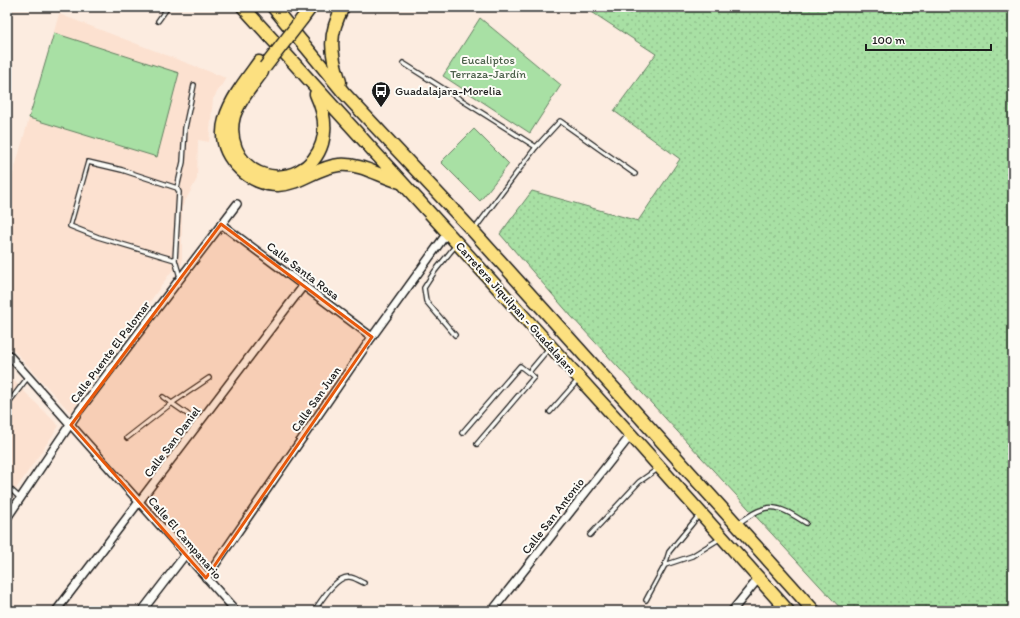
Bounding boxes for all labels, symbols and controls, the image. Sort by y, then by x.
scale bar [866,26,991,52]
text: 100 m [872,33,905,47]
park label: Eucaliptos Terraza-Jardín [450,53,526,81]
bus stop icon: Guadalajara-Morelia [370,80,392,108]
place label: Guadalajara-Morelia [395,84,502,98]
street label: Calle Santa Rosa [264,239,343,303]
street label: Carretera Jiquilpan - Guadalajara [453,239,579,377]
street label: Calle Puente El Palomar [67,298,153,406]
street label: Calle San Juan [288,363,344,434]
street label: Calle San Daniel [141,403,203,480]
street label: Calle San Antonio [519,475,587,557]
street label: Calle El Campanario [145,494,225,582]

